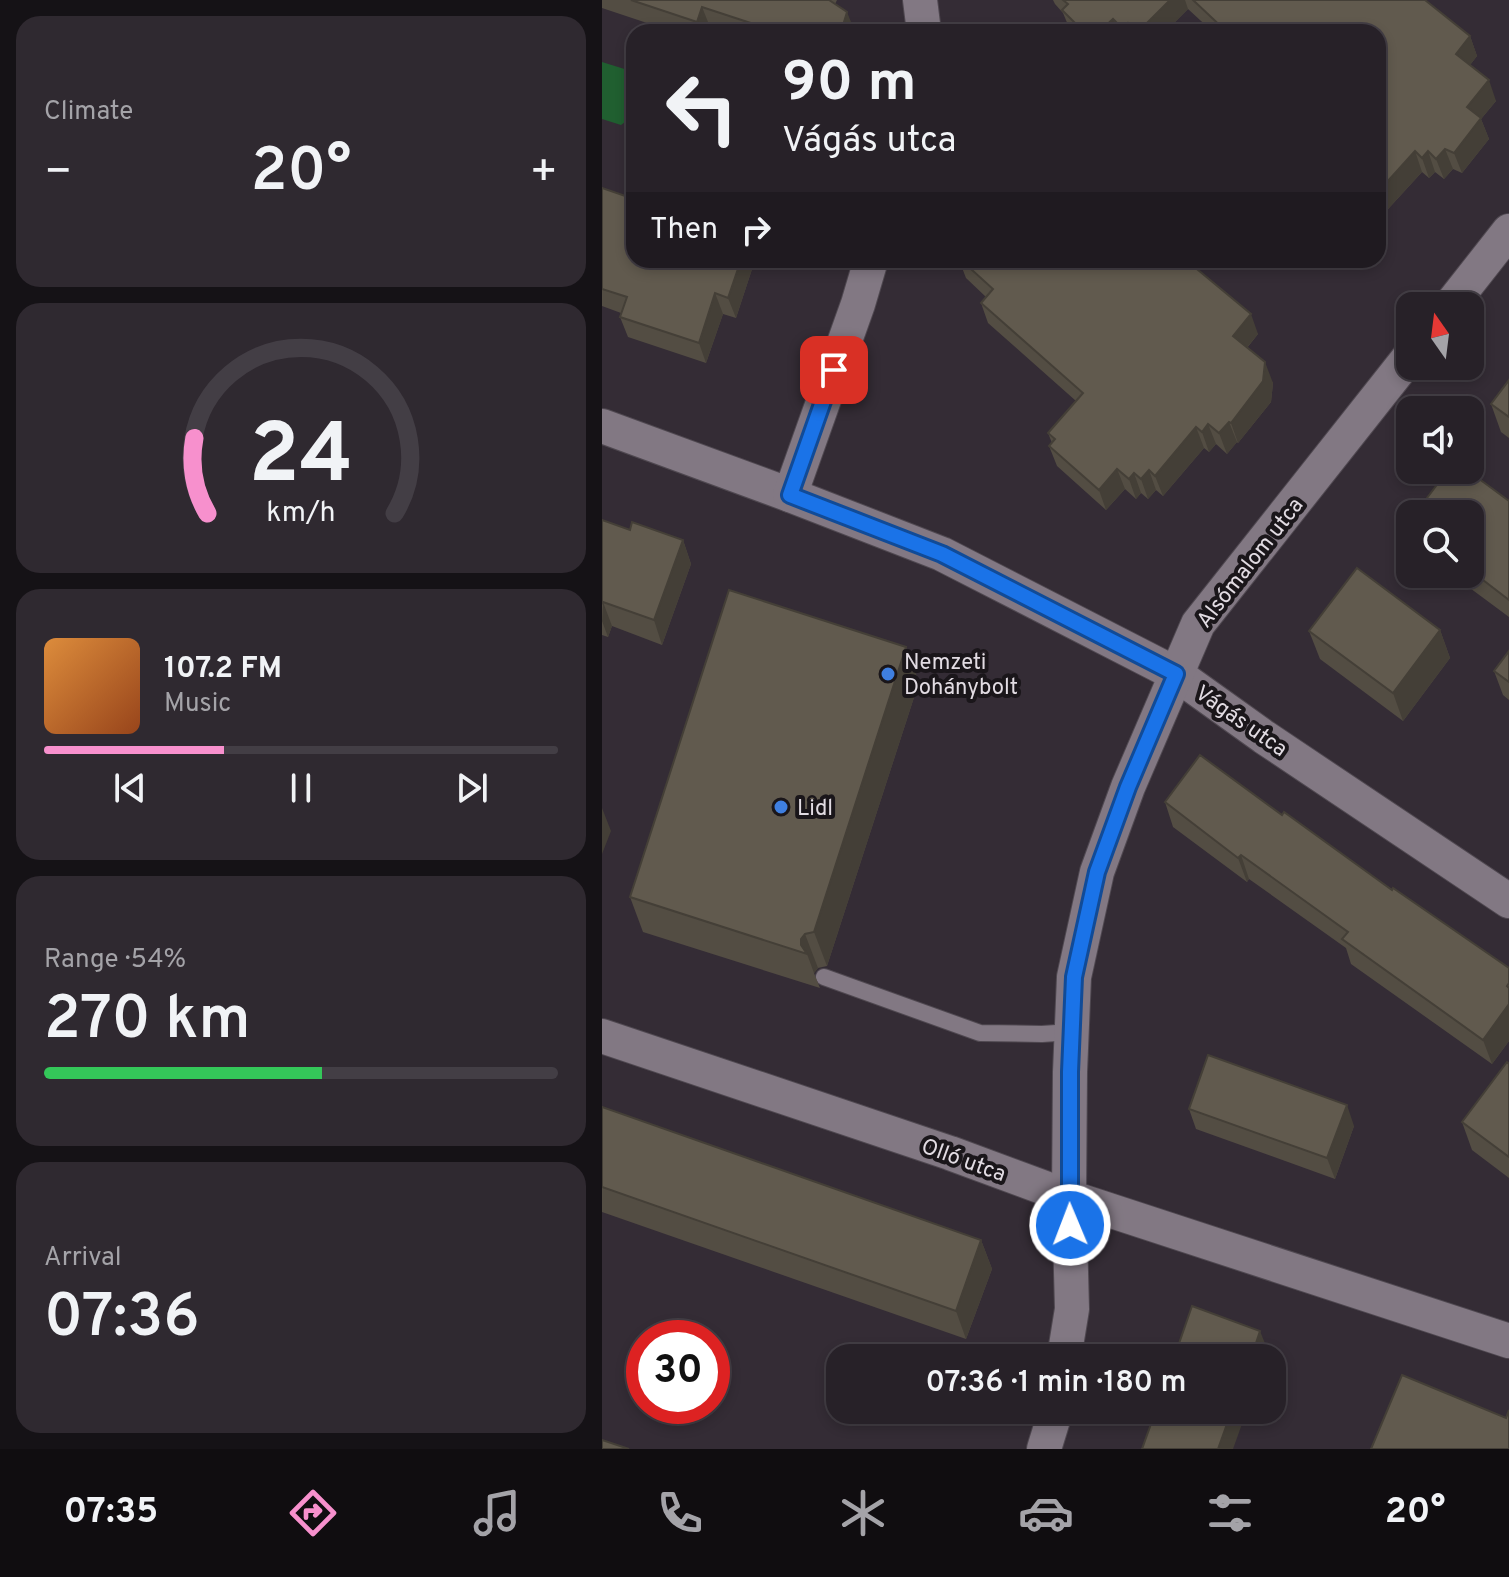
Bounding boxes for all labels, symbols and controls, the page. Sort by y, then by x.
text: 90 m [782,50,917,120]
icon: left [650,56,754,160]
text: Climate [44,96,133,129]
text: Vágás utca [782,119,957,165]
text: 20° [251,136,351,212]
text: − [44,146,72,202]
text: + [530,146,558,202]
icon: right [734,208,778,252]
text: Then [650,212,718,249]
north arrow [1396,292,1484,380]
map controls [1396,292,1484,588]
pin [800,336,868,404]
icon: arrive [812,348,856,392]
button: sound [1396,396,1484,484]
text: 24 [249,406,353,511]
street label: Alsómalom utca [1192,493,1310,634]
text: km/h [266,496,336,532]
button: search [1396,500,1484,588]
place label: Nemzeti Dohánybolt [904,650,1018,702]
text: 107.2 FM [164,651,282,688]
marker: Nemzeti Dohánybolt [879,665,897,683]
street label: Vágás utca [1189,680,1292,764]
text: Music [164,688,231,721]
icon: previous [108,766,152,810]
icon: pause [279,766,323,810]
icon: next [450,766,494,810]
place label: Lidl [797,796,833,823]
marker: Lidl [772,798,790,816]
text: Range · 54% [44,944,186,977]
text: 270 km [44,984,250,1060]
street label: Olló utca [917,1134,1009,1189]
position arrow [1028,1183,1112,1267]
text: Arrival [44,1242,122,1275]
text: 07:36 [44,1282,200,1358]
speed limit sign: 30 [626,1320,730,1424]
text: 07:36 · 1 min · 180 m [926,1365,1186,1402]
icon: directions [285,1485,341,1541]
icon: music [469,1485,525,1541]
icon: phone [652,1485,708,1541]
icon: climate [835,1485,891,1541]
icon: car [1018,1485,1074,1541]
icon: filters [1202,1485,1258,1541]
text: 07:35 [64,1490,158,1536]
text: 20° [1385,1490,1445,1536]

